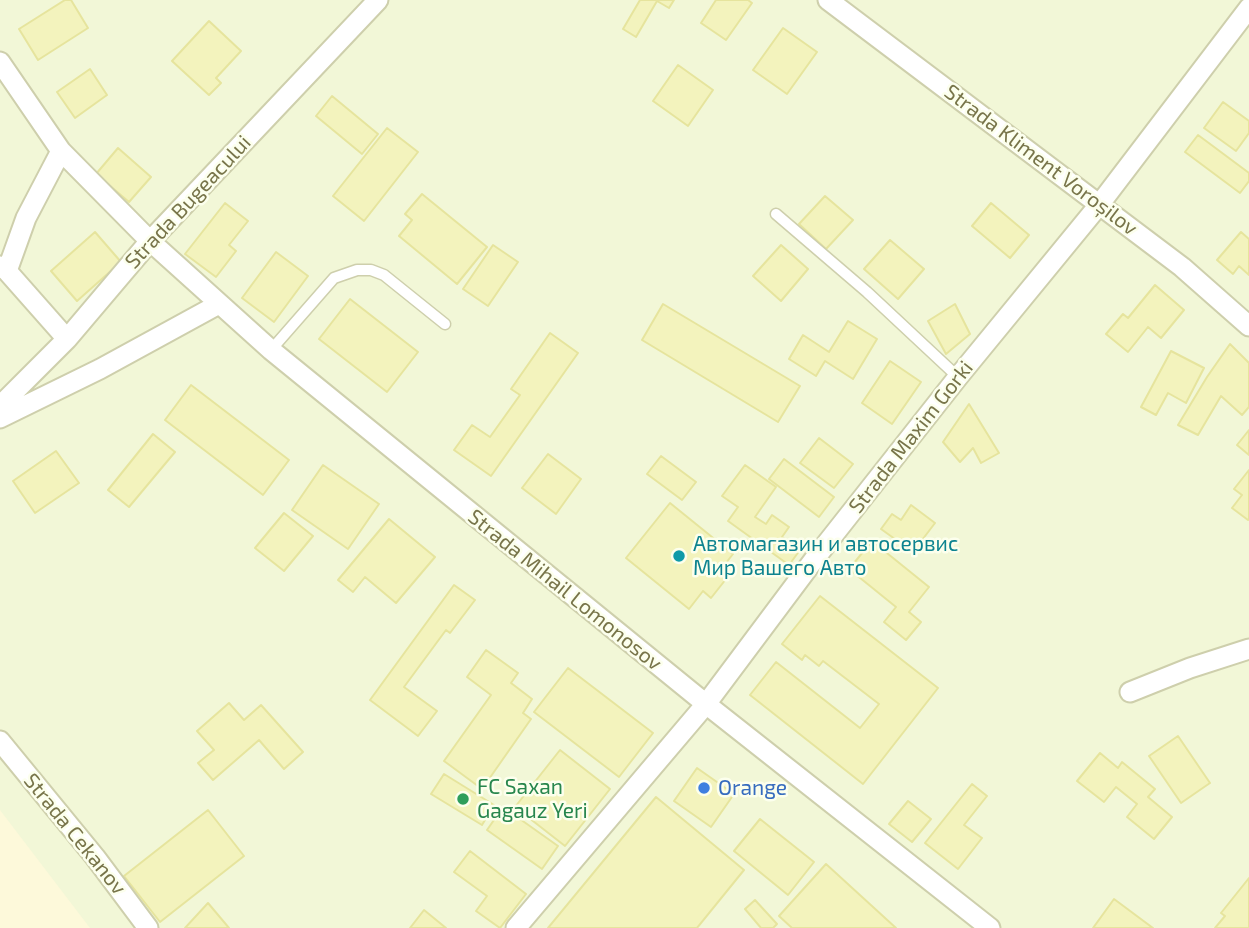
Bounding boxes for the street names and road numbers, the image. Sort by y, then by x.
street label: Strada Kliment Voroșilov [939,79,1143,241]
street label: Strada Bugeacului [120,130,256,274]
street label: Strada Maxim Gorki [844,356,978,518]
street label: Strada Mihail Lomonosov [463,504,667,676]
street label: Strada Cekanov [18,768,132,900]

